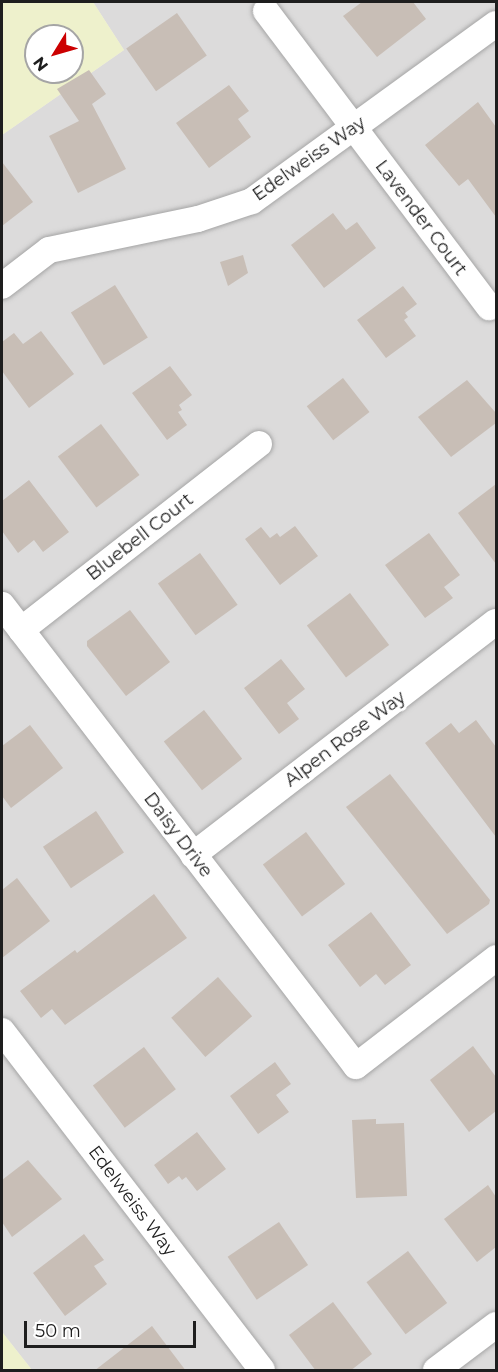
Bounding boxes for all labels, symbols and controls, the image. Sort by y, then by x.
north arrow [24,24,84,84]
text: N [29,53,52,75]
street label: Edelweiss Way [249,112,369,206]
street label: Lavender Court [371,156,471,280]
street label: Bluebell Court [82,489,198,585]
street label: Alpen Rose Way [280,687,410,791]
street label: Daisy Drive [139,788,217,882]
street label: Edelweiss Way [84,1142,180,1260]
scale bar [27,1309,200,1347]
text: 50 m [35,1320,81,1342]

